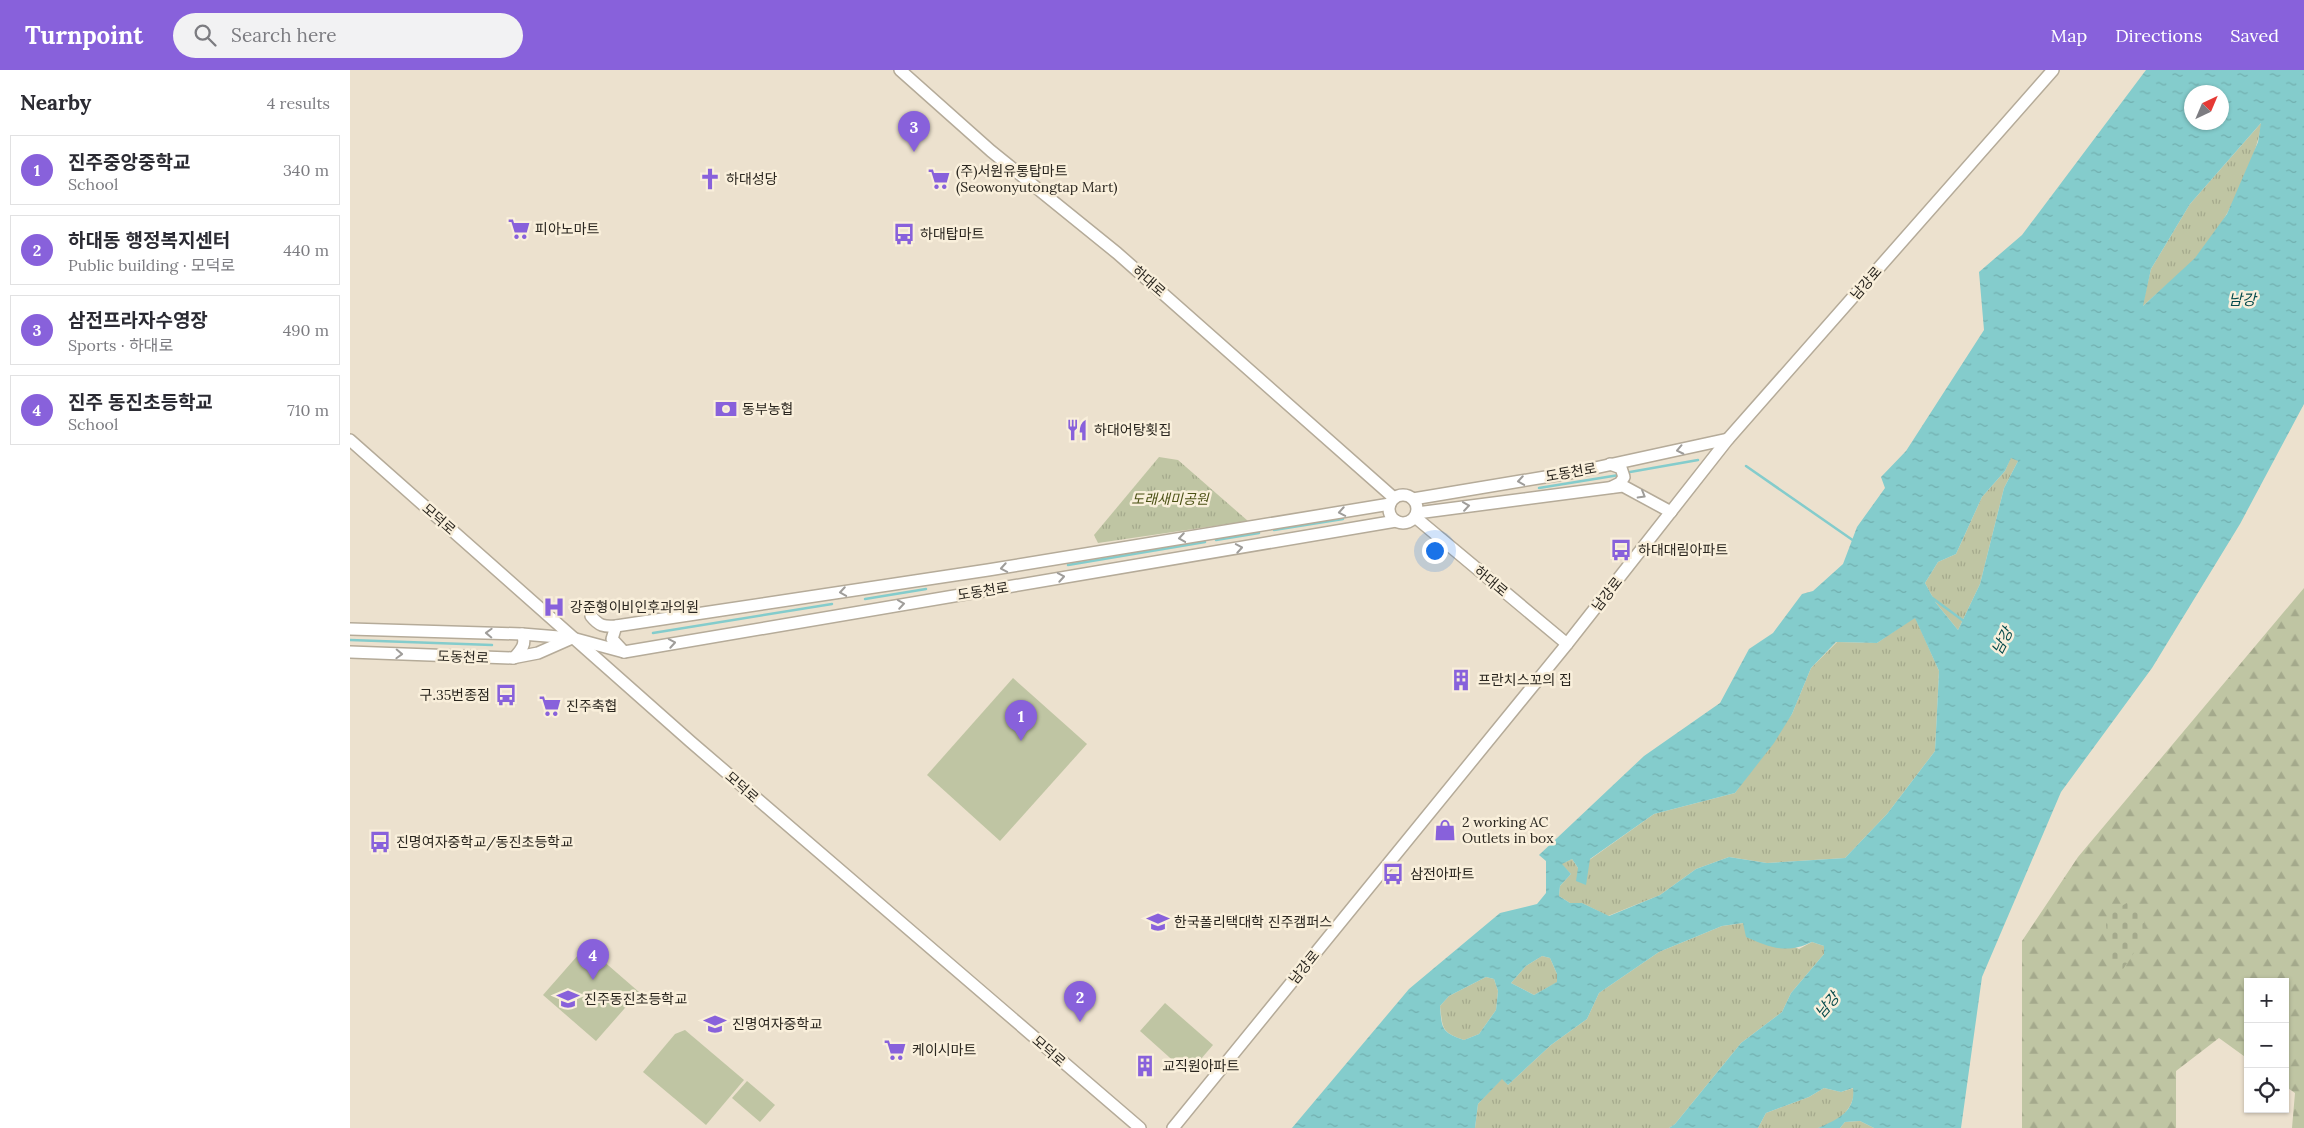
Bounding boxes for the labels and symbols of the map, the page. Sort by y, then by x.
north arrow [2184,85,2229,130]
pin: 3 [898,111,930,152]
place label: (주)서원유통탑마트 (Seowonyutongtap Mart) [956,162,1118,196]
church icon: 하대성당 [697,166,723,192]
supermarket icon: (주)서원유통탑마트 (Seowonyutongtap Mart) [926,166,952,192]
place label: 하대성당 [726,170,778,188]
supermarket icon: 피아노마트 [506,216,532,242]
place label: 피아노마트 [535,220,600,238]
bus stop icon: 하대탑마트 [891,221,917,247]
place label: 하대탑마트 [920,225,985,243]
street label: 하대로 [1129,262,1170,301]
street label: 남강로 [1847,262,1886,303]
water label: 남강 [2228,290,2258,309]
bank icon: 동부농협 [713,396,739,422]
place label: 동부농협 [742,400,794,418]
restaurant icon: 하대어탕횟집 [1064,417,1090,443]
place label: 하대어탕횟집 [1094,421,1171,439]
one-way arrow [1676,444,1685,454]
street label: 도동천로 [1544,459,1598,485]
one-way arrow [1516,475,1525,485]
one-way arrow [1637,489,1646,499]
park label: 도래새미공원 [1131,490,1210,508]
street label: 모덕로 [419,500,460,539]
one-way arrow [1461,502,1470,512]
one-way arrow [1338,506,1346,516]
one-way arrow [1177,533,1186,543]
bus stop icon: 하대대림아파트 [1608,537,1634,563]
your location [1422,538,1448,564]
place label: 하대대림아파트 [1638,541,1728,559]
one-way arrow [1235,543,1243,553]
one-way arrow [1000,562,1008,572]
street label: 하대로 [1470,562,1512,600]
one-way arrow [1057,573,1066,583]
street label: 남강로 [1588,573,1626,615]
street label: 도동천로 [956,578,1010,604]
one-way arrow [839,586,848,596]
hospital icon: 강준형이비인후과의원 [541,594,567,620]
place label: 강준형이비인후과의원 [570,598,699,616]
one-way arrow [897,600,906,610]
water label: 남강 [1987,622,2018,658]
one-way arrow [485,628,492,638]
one-way arrow [668,639,676,649]
street label: 도동천로 [437,647,489,667]
one-way arrow [395,649,403,660]
building icon: 프란치스꼬의 집 [1448,667,1474,693]
place label: 프란치스꼬의 집 [1478,671,1572,689]
bus stop icon: 구.35번종점 [493,682,519,708]
place label: 구.35번종점 [420,686,490,704]
supermarket icon: 진주축협 [537,693,563,719]
place label: 진주축협 [566,697,618,715]
pin: 1 [1005,700,1037,741]
street label: 모덕로 [722,768,763,807]
place label: 2 working AC Outlets in box [1462,813,1554,847]
shop icon: 2 working AC Outlets in box [1432,817,1458,843]
bus stop icon: 진명여자중학교/동진초등학교 [367,829,393,855]
place label: 진명여자중학교/동진초등학교 [396,833,573,851]
bus stop icon: 삼전아파트 [1380,861,1406,887]
place label: 삼전아파트 [1410,865,1475,883]
school or university icon: 한국폴리택대학 진주캠퍼스 [1145,909,1171,935]
place label: 한국폴리택대학 진주캠퍼스 [1174,913,1332,931]
pin: 4 [577,939,609,980]
street label: 남강로 [1285,946,1323,988]
pin: 2 [1064,981,1096,1022]
school or university icon: 진주동진초등학교 [555,986,581,1012]
water label: 남강 [1811,987,1845,1022]
place label: 진주동진초등학교 [584,990,687,1008]
school or university icon: 진명여자중학교 [702,1011,728,1037]
place label: 진명여자중학교 [732,1015,822,1033]
street label: 모덕로 [1029,1032,1070,1071]
supermarket icon: 케이시마트 [882,1037,908,1063]
place label: 케이시마트 [912,1041,977,1059]
building icon: 교직원아파트 [1132,1053,1158,1079]
place label: 교직원아파트 [1162,1057,1239,1075]

